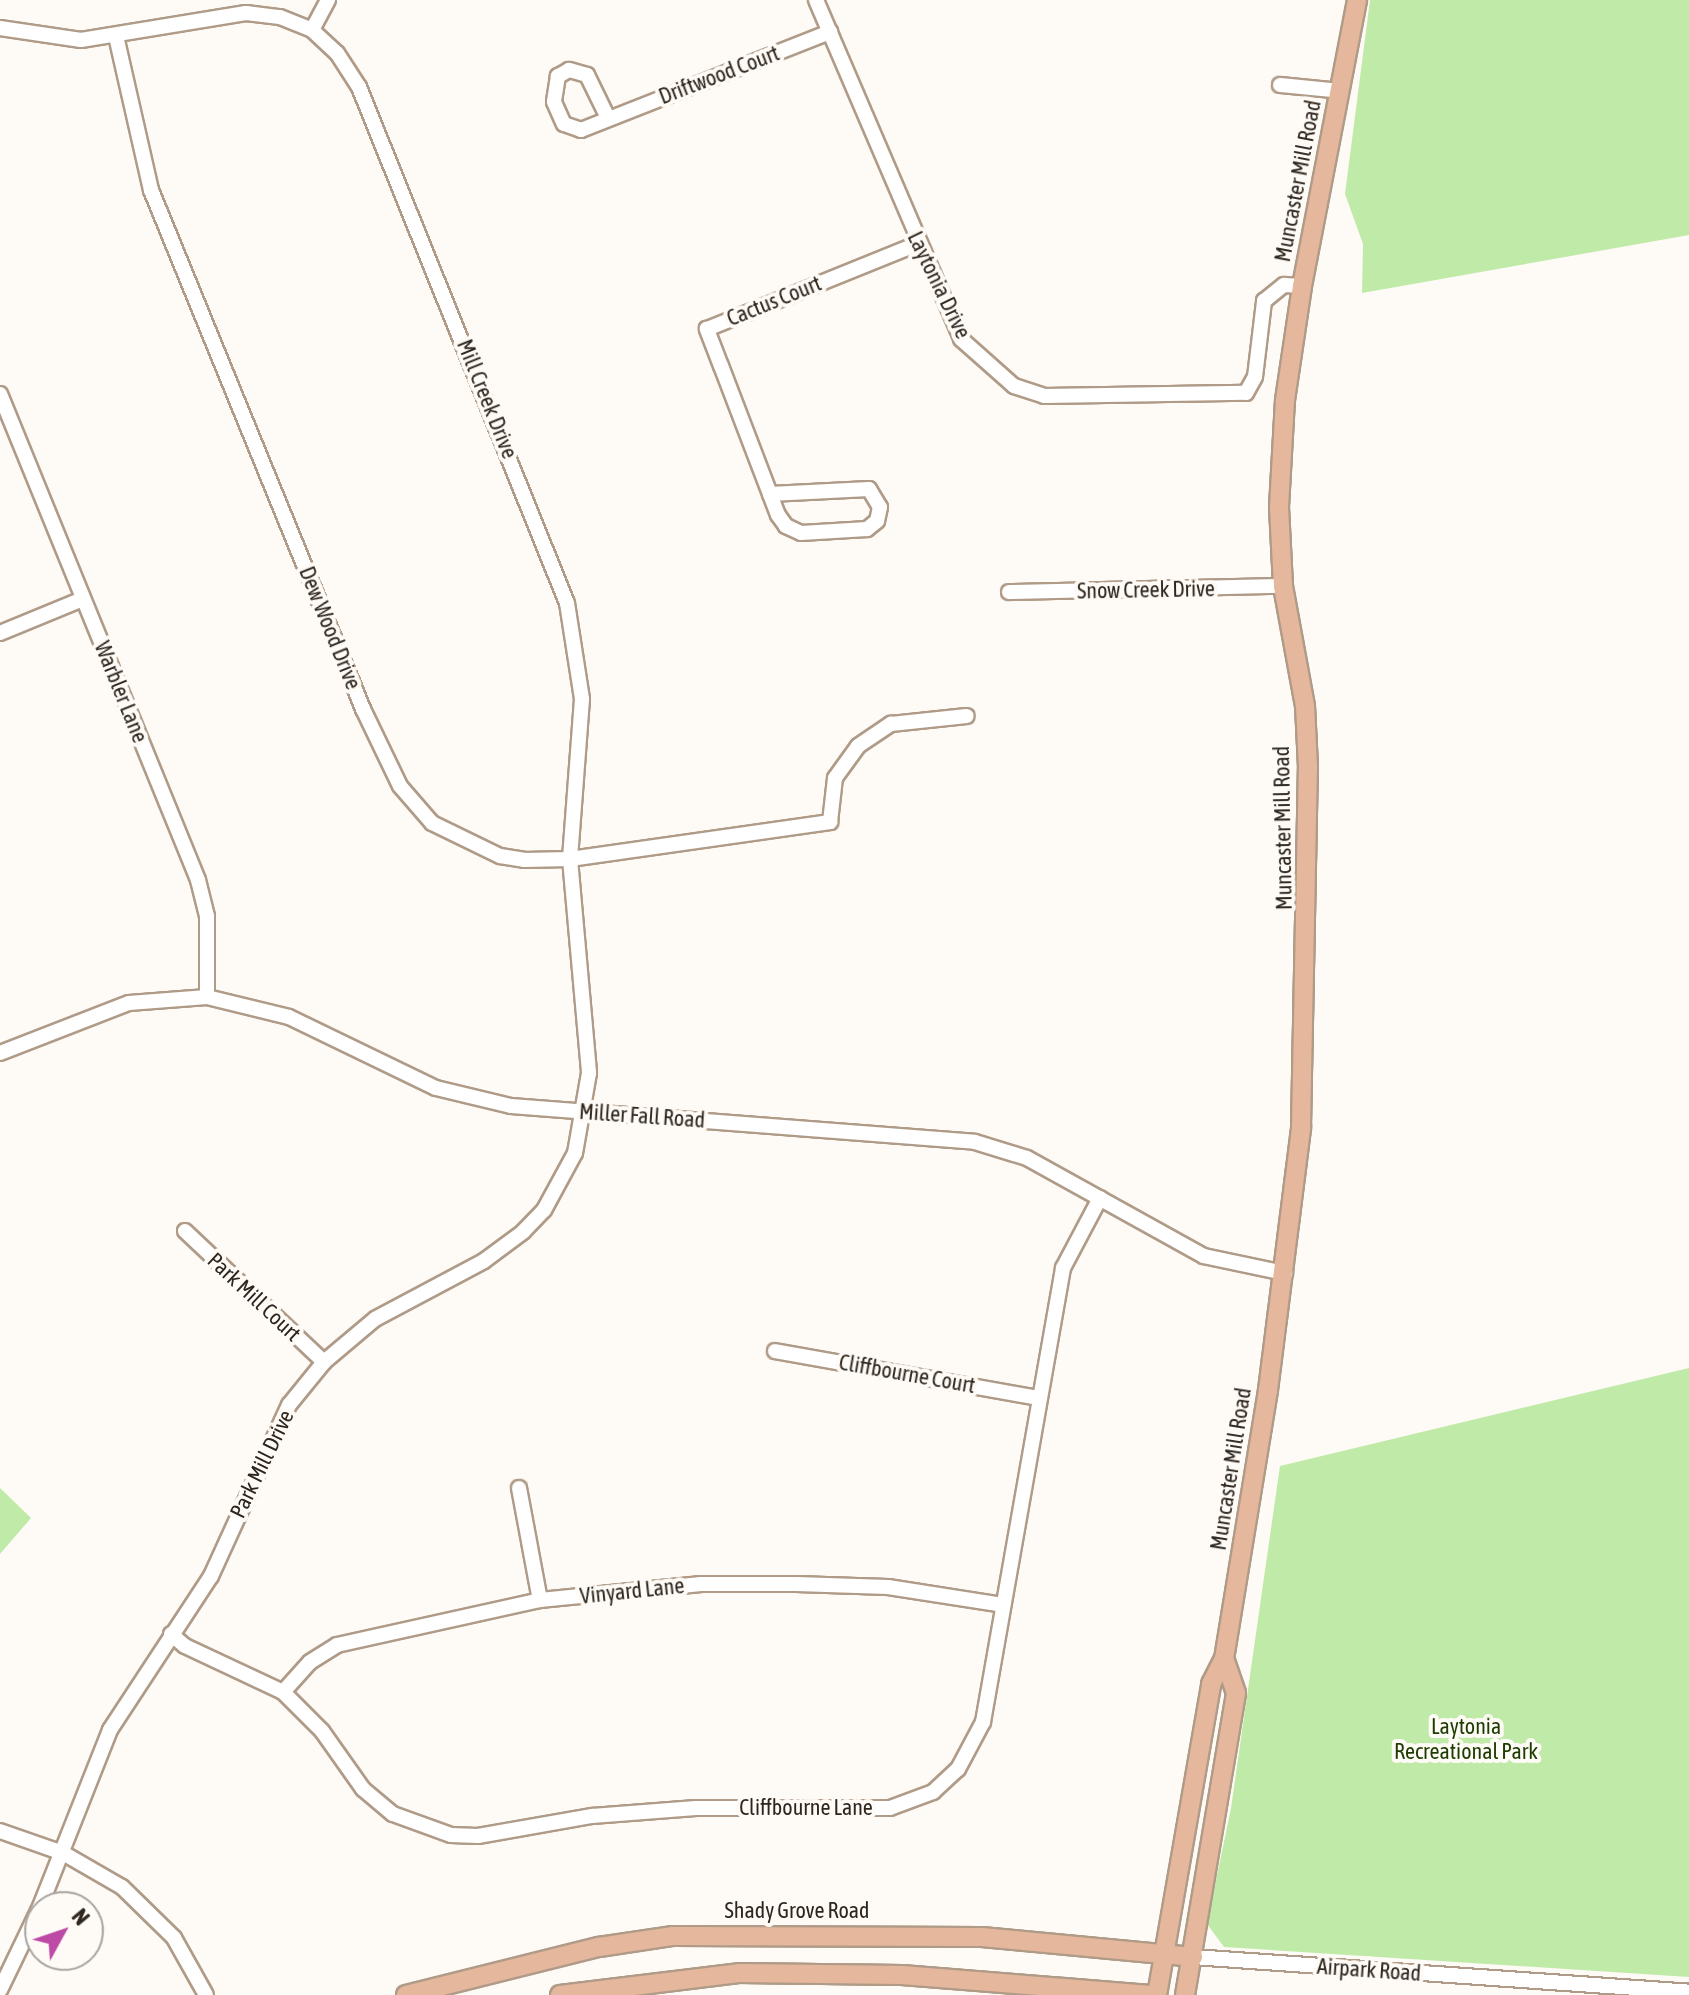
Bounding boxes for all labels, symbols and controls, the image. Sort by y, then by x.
street label: Driftwood Court [655,40,783,110]
street label: Muncaster Mill Road [1269,98,1327,264]
street label: Laytonia Drive [902,227,976,343]
street label: Cactus Court [723,270,825,332]
street label: Mill Creek Drive [451,336,523,462]
street label: Dew Wood Drive [293,563,367,693]
street label: Snow Creek Drive [1077,576,1215,604]
street label: Warbler Lane [89,637,153,747]
street label: Muncaster Mill Road [1268,746,1298,910]
street label: Miller Fall Road [578,1098,706,1134]
street label: Park Mill Court [202,1247,306,1347]
street label: Cliffbourne Court [837,1349,977,1399]
street label: Muncaster Mill Road [1205,1386,1257,1552]
street label: Park Mill Drive [225,1406,299,1522]
street label: Vinyard Lane [578,1572,686,1610]
park label: Laytonia Recreational Park [1394,1713,1538,1764]
street label: Cliffbourne Lane [739,1795,873,1821]
north arrow [24,1891,104,1971]
street label: Shady Grove Road [725,1898,869,1924]
text: N [67,1904,95,1930]
street label: Airpark Road [1316,1953,1422,1987]

